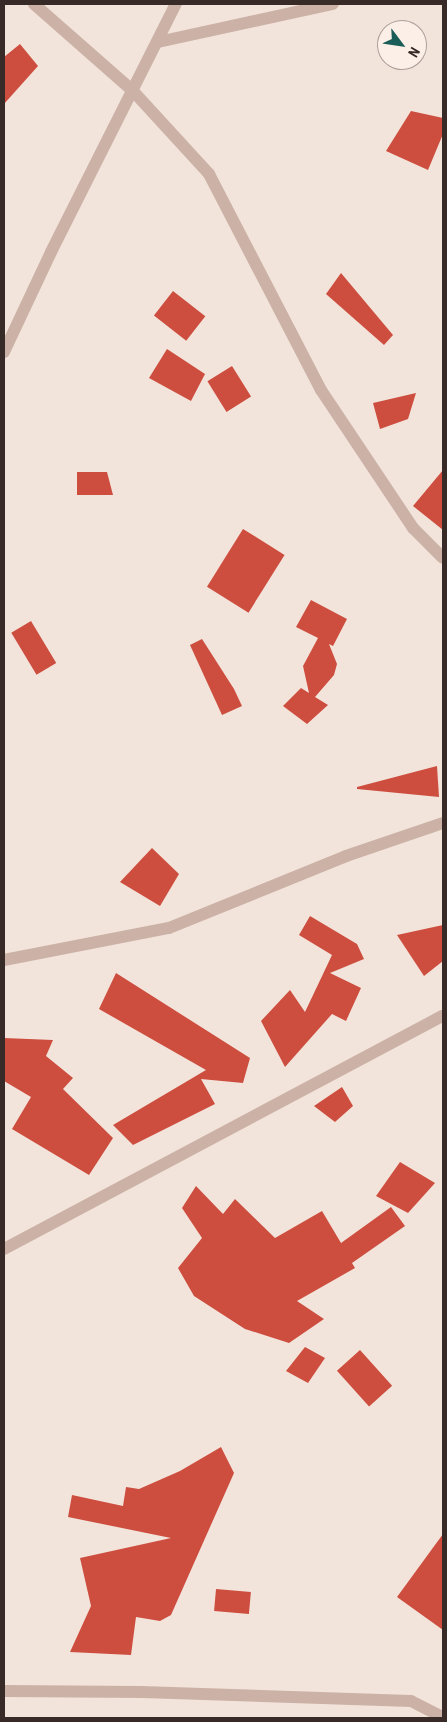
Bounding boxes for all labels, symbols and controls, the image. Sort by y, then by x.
north arrow [377,20,427,70]
text: N [405,44,423,60]

